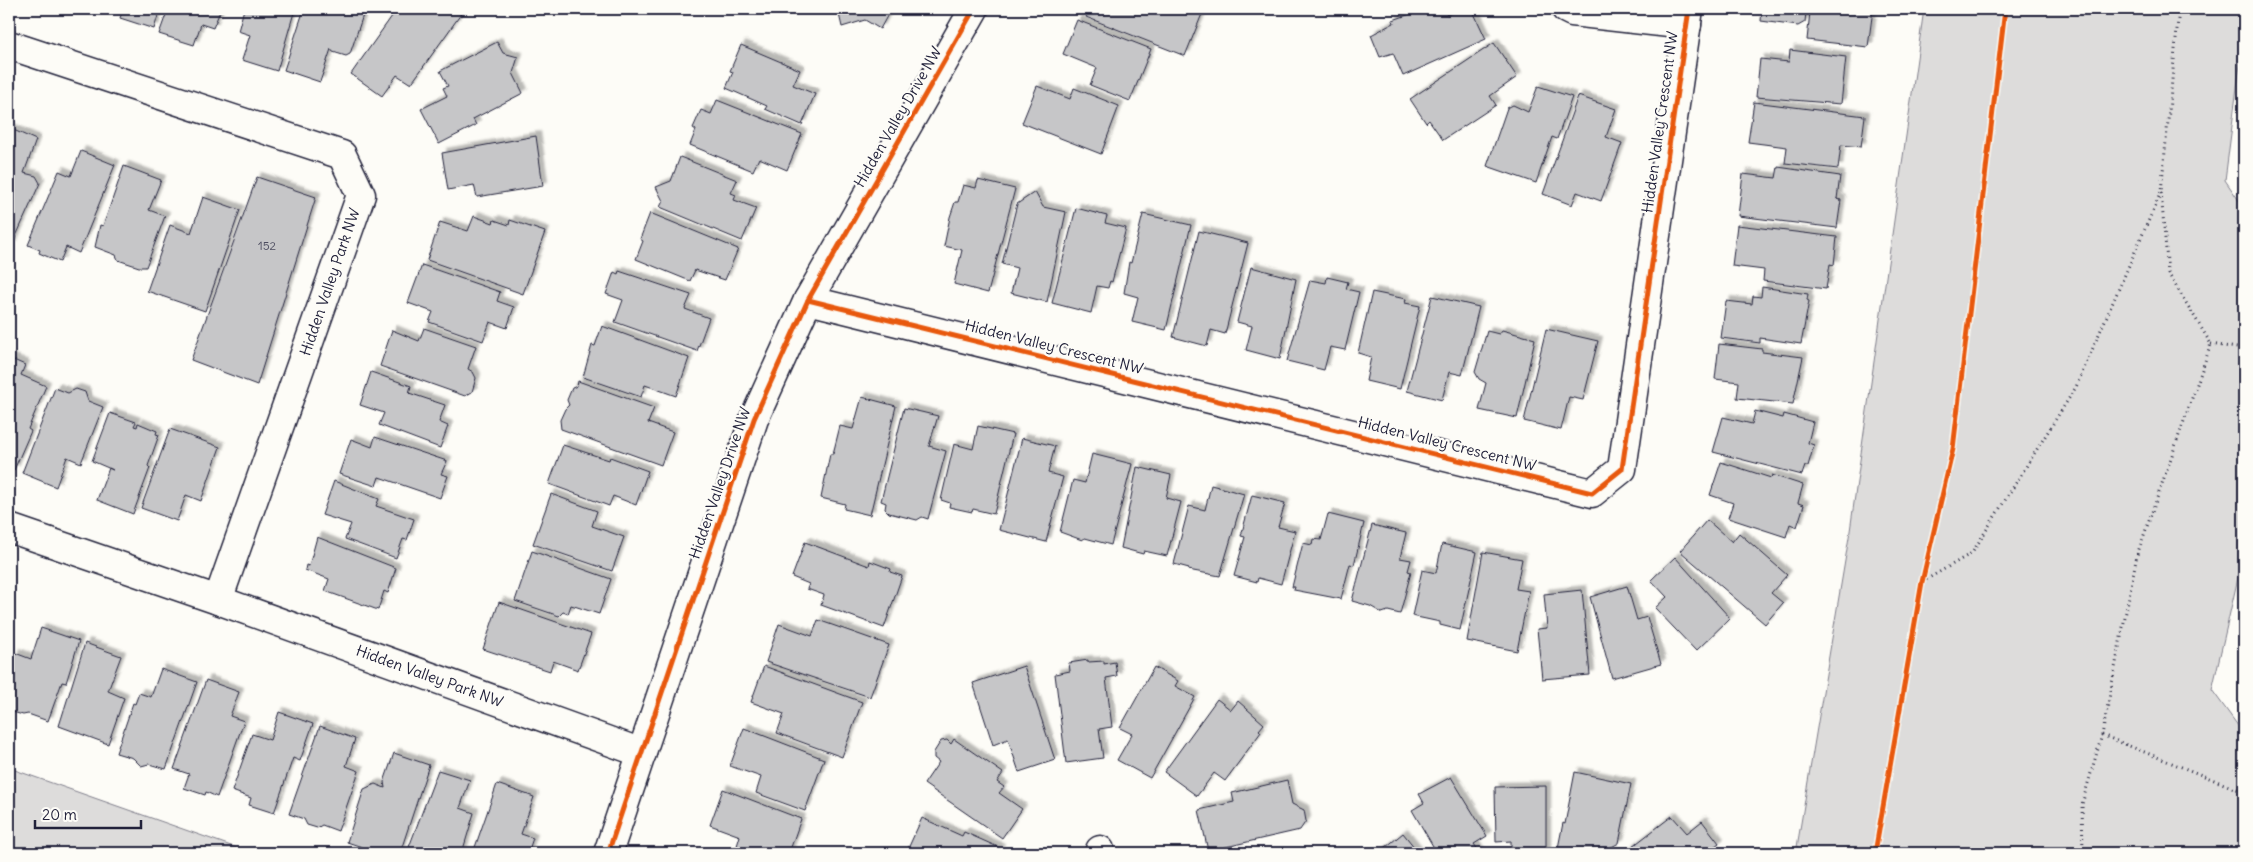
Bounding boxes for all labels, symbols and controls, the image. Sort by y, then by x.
street label: Hidden Valley Crescent NW [1637,30,1682,214]
street label: Hidden Valley Drive NW [850,43,946,190]
street label: Hidden Valley Park NW [295,205,364,358]
house number: 152 [258,238,277,253]
street label: Hidden Valley Crescent NW [963,315,1146,378]
street label: Hidden Valley Drive NW [685,404,755,561]
street label: Hidden Valley Crescent NW [1356,412,1539,475]
street label: Hidden Valley Park NW [354,641,506,711]
scale bar [35,797,141,829]
text: 20 m [42,805,77,824]

